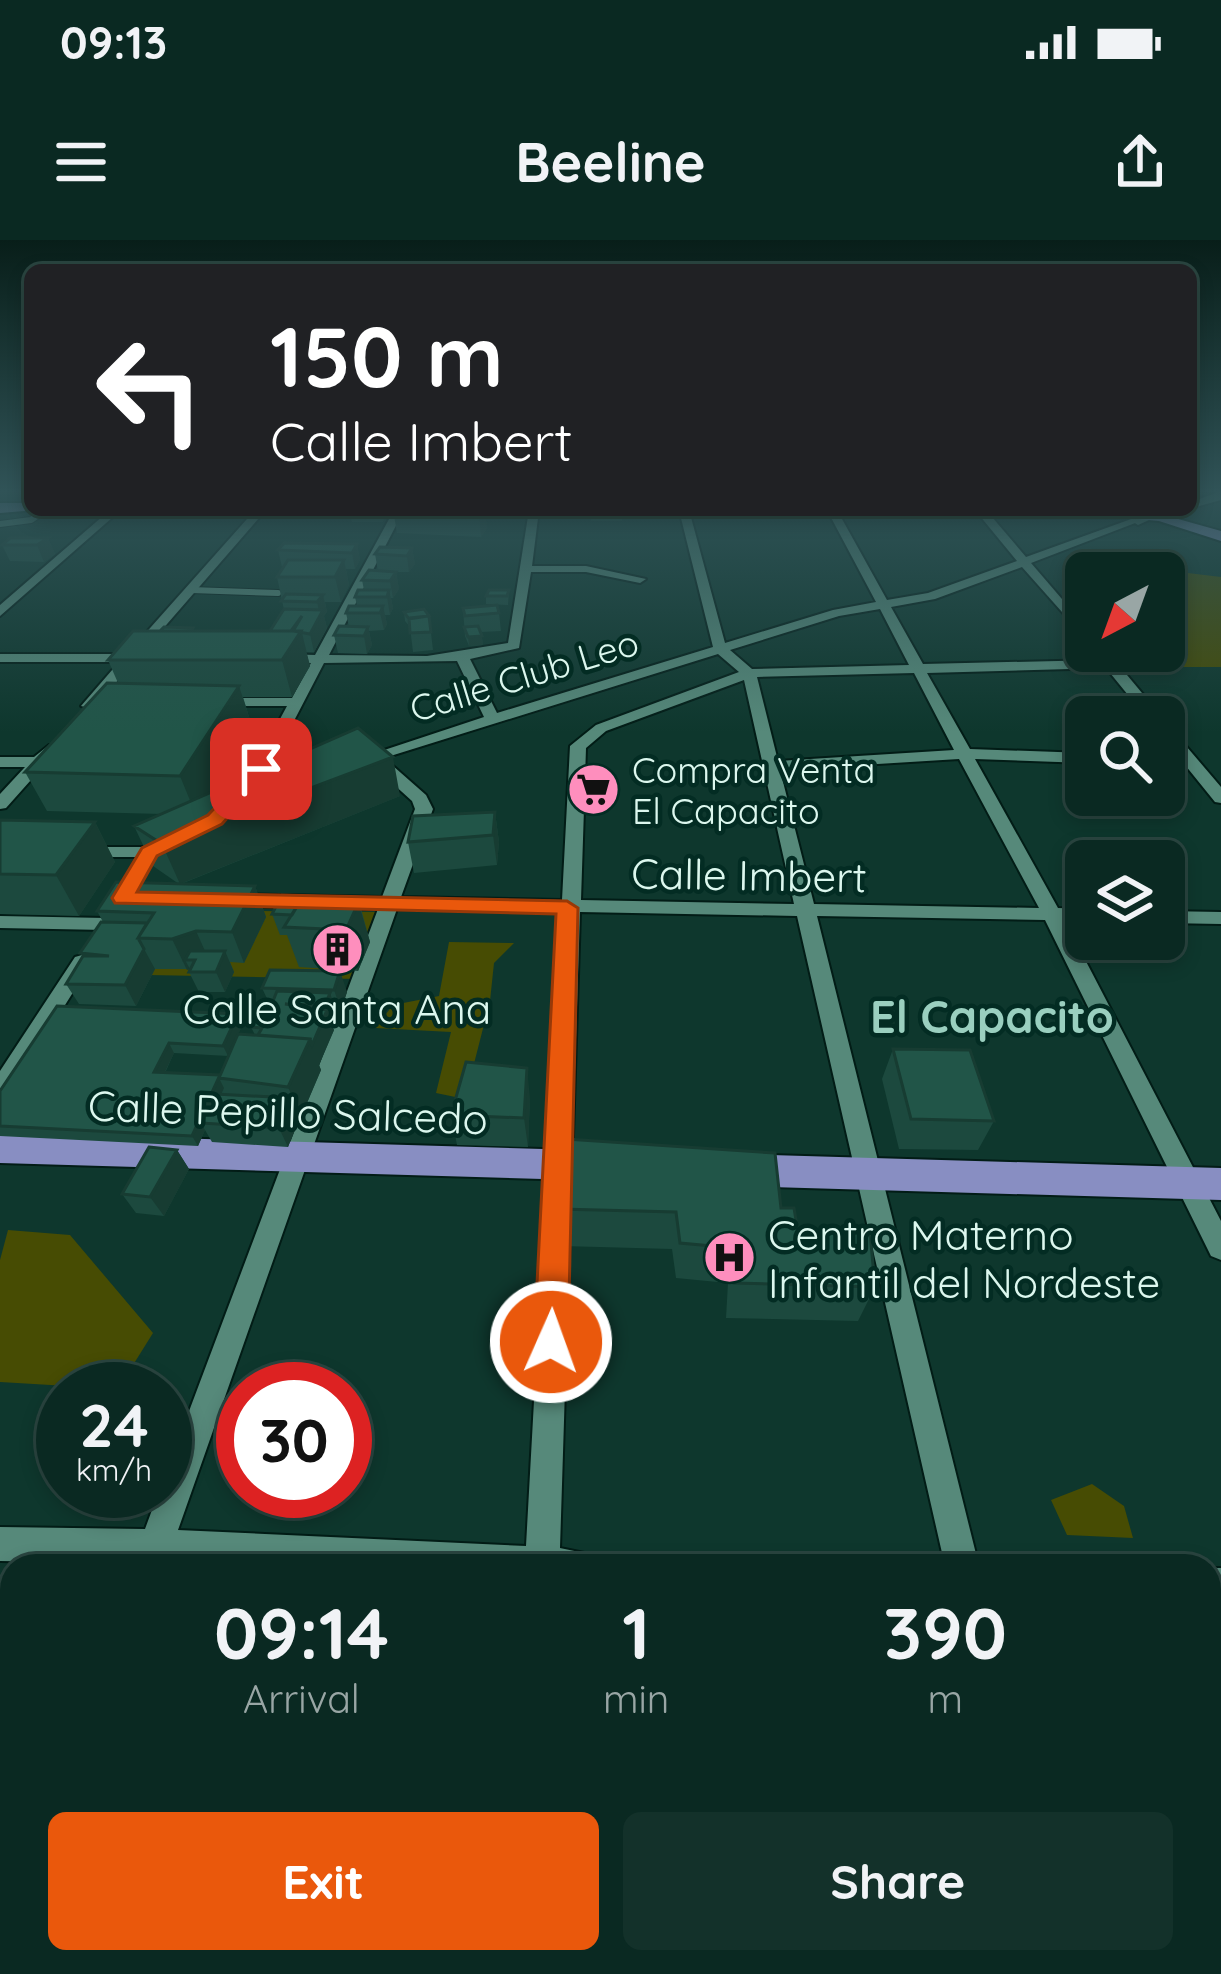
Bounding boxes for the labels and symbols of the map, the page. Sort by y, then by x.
north arrow [1065,552,1185,672]
street label: Calle Club Leo [404,619,644,731]
pin [210,718,312,820]
place label: Compra Venta El Capacito [632,747,875,833]
supermarket icon: Compra Venta El Capacito [565,762,621,818]
street label: Calle Imbert [631,846,867,904]
building icon: Calle Santa Ana [309,921,365,977]
place label: Calle Santa Ana [183,982,491,1035]
district label: El Capacito [870,988,1114,1044]
street label: Calle Pepillo Salcedo [87,1079,489,1145]
place label: Centro Materno Infantil del Nordeste [768,1208,1160,1309]
hospital icon: Centro Materno Infantil del Nordeste [701,1230,757,1286]
position arrow [488,1279,614,1405]
speed limit sign: 30 [216,1362,372,1518]

